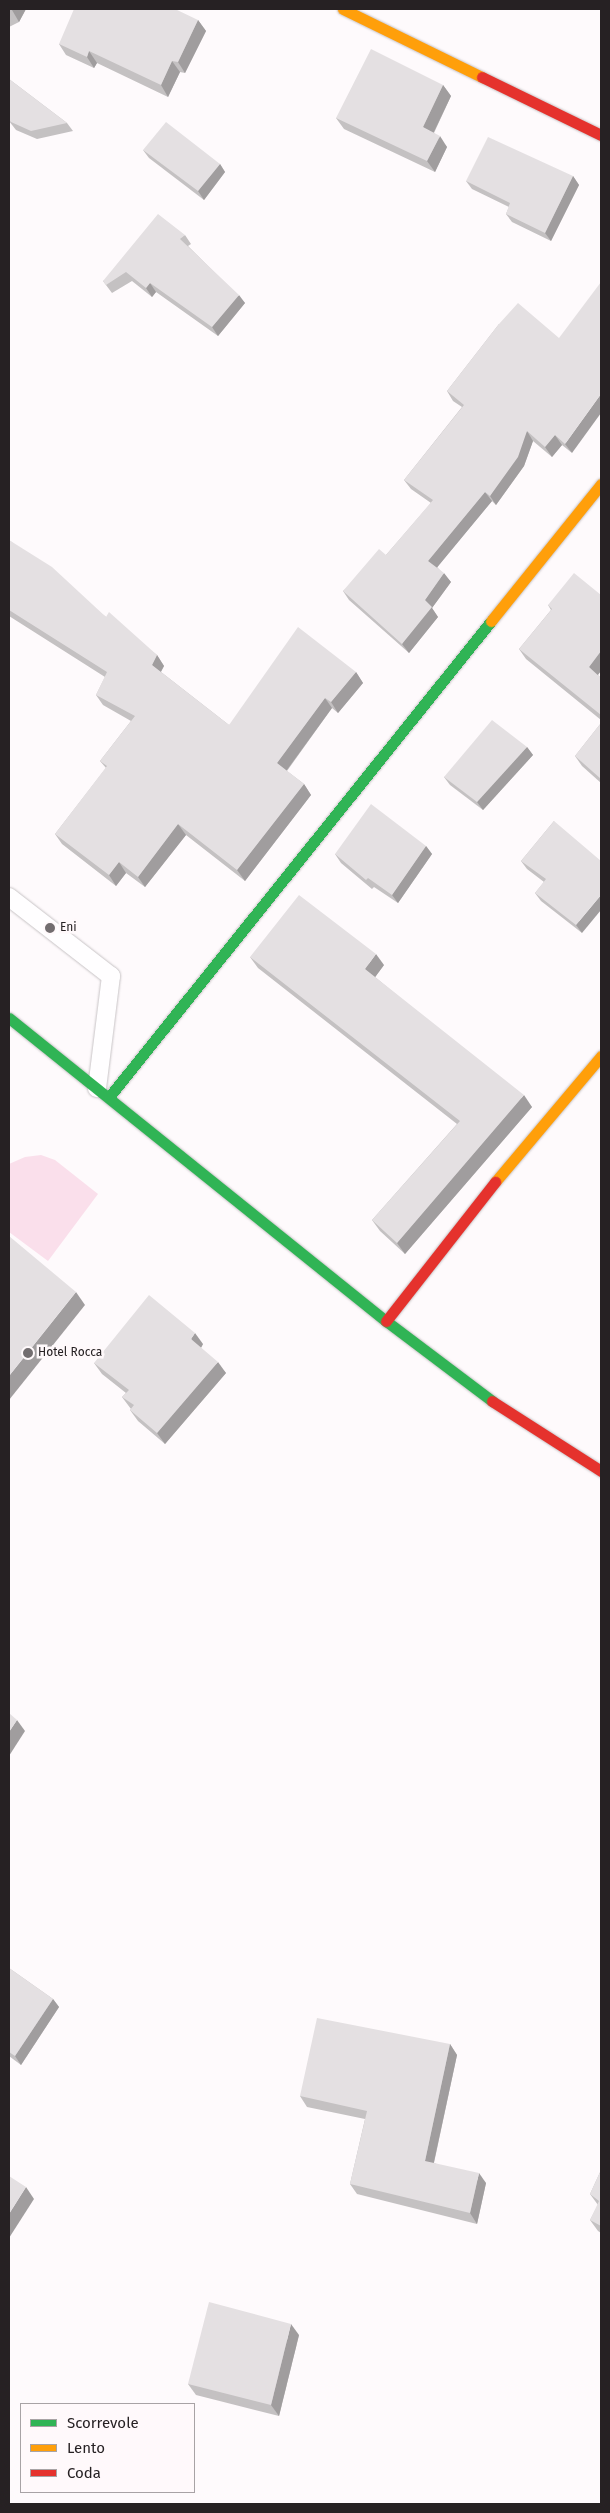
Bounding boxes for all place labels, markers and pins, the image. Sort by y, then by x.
place label: Eni [60,921,77,935]
marker: Eni [44,922,56,934]
place label: Hotel Rocca [38,1346,102,1360]
marker: Hotel Rocca [22,1347,34,1359]

